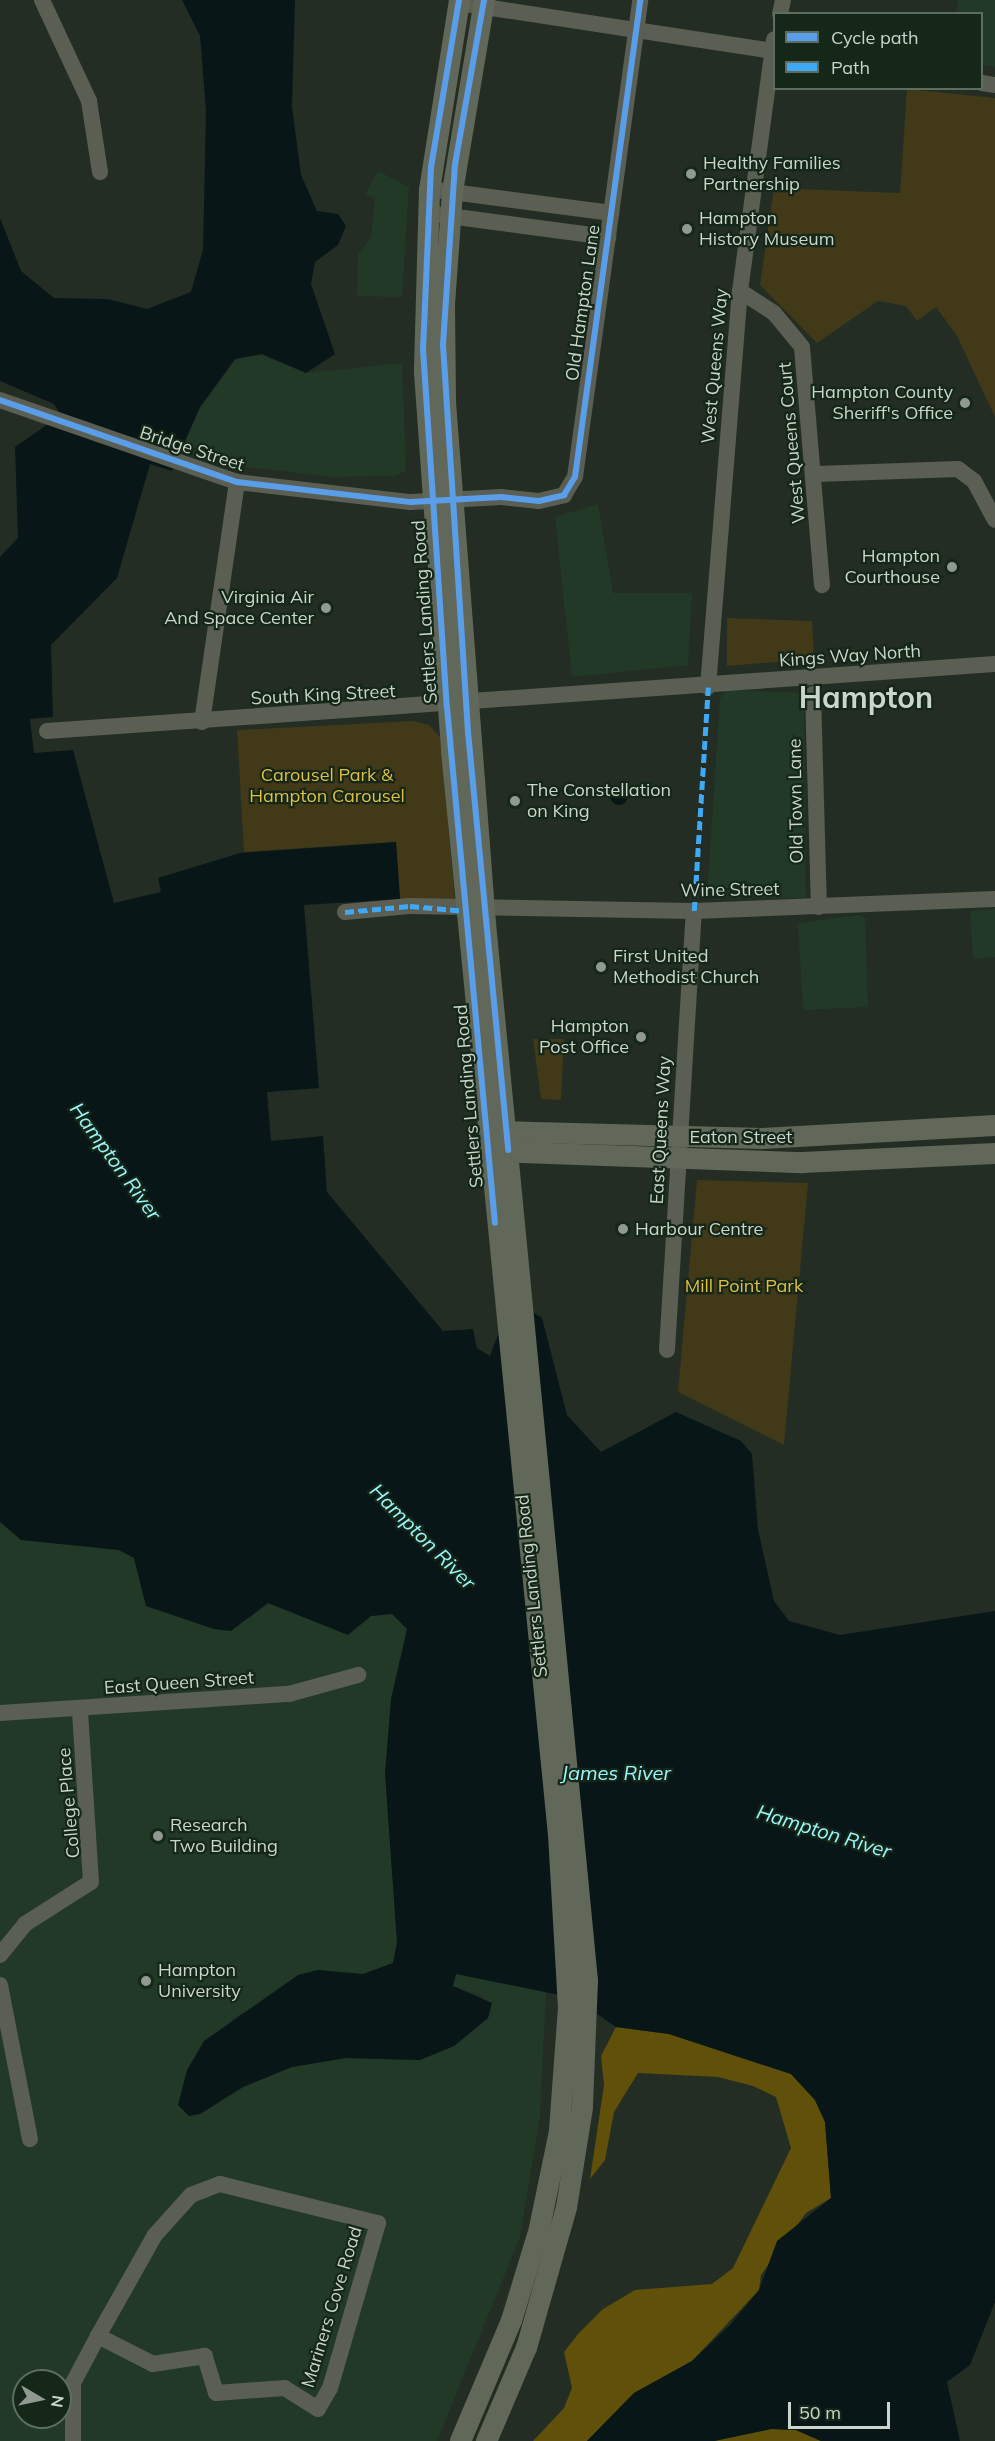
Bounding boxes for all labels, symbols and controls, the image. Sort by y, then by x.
legend [773,12,983,90]
text: Cycle path [831,26,918,49]
text: Path [831,56,870,79]
place label: Healthy Families Partnership [703,153,841,195]
marker: Healthy Families Partnership [684,167,698,181]
place label: Hampton History Museum [699,208,834,250]
marker: Hampton History Museum [680,222,694,236]
street label: Old Hampton Lane [561,224,605,382]
street label: West Queens Way [697,287,733,445]
street label: West Queens Court [774,361,810,525]
place label: Hampton County Sheriff's Office [811,382,953,424]
marker: Hampton County Sheriff's Office [958,396,972,410]
street label: Bridge Street [137,422,247,476]
street label: Settlers Landing Road [408,519,442,705]
place label: Hampton Courthouse [844,546,940,588]
marker: Hampton Courthouse [945,560,959,574]
place label: Virginia Air And Space Center [164,587,314,630]
marker: Virginia Air And Space Center [319,601,333,615]
street label: Kings Way North [778,640,922,672]
district label: Hampton [799,679,933,715]
street label: South King Street [250,680,396,710]
street label: Old Town Lane [784,738,808,864]
park label: Carousel Park & Hampton Carousel [249,765,405,808]
place label: The Constellation on King [527,780,671,822]
marker: The Constellation on King [508,794,522,808]
street label: Wine Street [680,878,780,902]
place label: First United Methodist Church [613,946,759,988]
marker: First United Methodist Church [594,960,608,974]
street label: Settlers Landing Road [450,1003,488,1189]
place label: Hampton Post Office [539,1016,629,1058]
marker: Hampton Post Office [634,1030,648,1044]
street label: East Queens Way [646,1055,676,1205]
water label: Hampton River [65,1098,167,1224]
street label: Eaton Street [690,1126,792,1148]
place label: Harbour Centre [635,1218,763,1240]
marker: Harbour Centre [616,1222,630,1236]
park label: Mill Point Park [685,1275,803,1297]
water label: Hampton River [365,1478,481,1594]
street label: Settlers Landing Road [512,1493,552,1679]
street label: East Queen Street [103,1667,255,1699]
street label: College Place [53,1747,85,1859]
water label: James River [561,1760,671,1784]
water label: Hampton River [754,1799,894,1863]
place label: Research Two Building [170,1815,278,1858]
marker: Research Two Building [151,1829,165,1843]
place label: Hampton University [158,1960,241,2002]
marker: Hampton University [139,1974,153,1988]
street label: Mariners Cove Road [297,2224,367,2390]
north arrow [12,2369,72,2429]
scale bar [791,2390,893,2428]
text: N [47,2394,69,2409]
text: 50 m [799,2401,841,2424]

